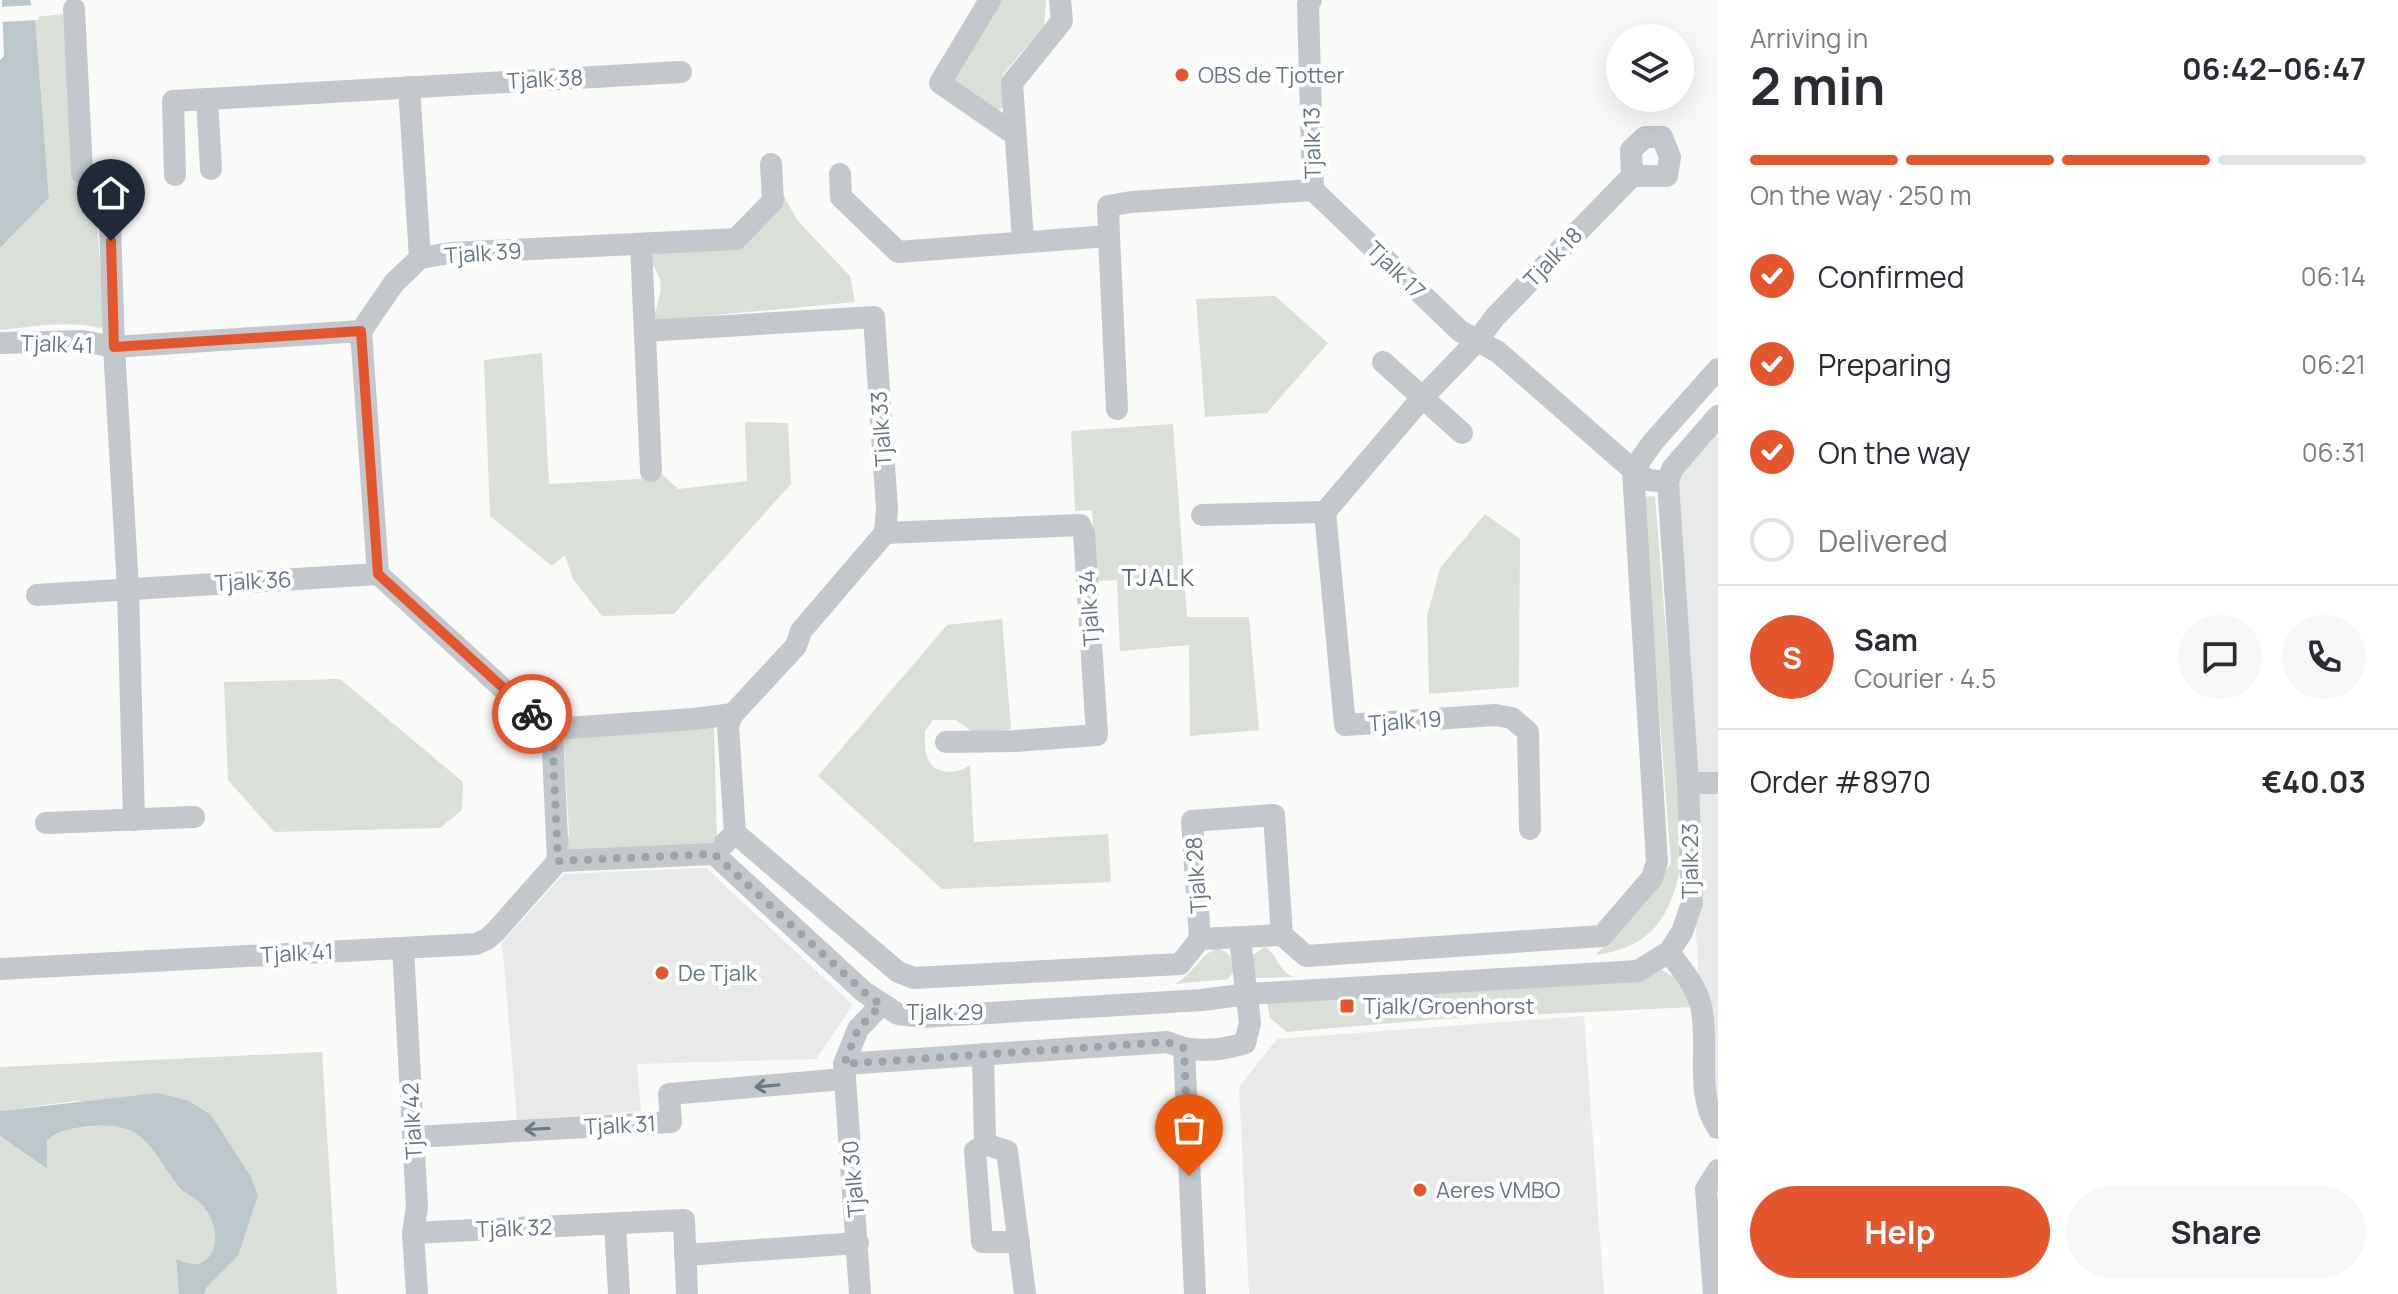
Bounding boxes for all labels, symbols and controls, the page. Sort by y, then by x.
text: Arriving in [1750,20,1868,56]
map controls [1606,24,1694,112]
button: layers [1606,24,1694,112]
text: 06:42–06:47 [2182,48,2366,89]
text: 2 min [1750,50,1885,121]
place label: OBS de Tjotter [1198,60,1344,90]
street label: Tjalk 38 [506,62,584,96]
marker: OBS de Tjotter [1173,66,1191,84]
street label: Tjalk 13 [1296,107,1328,179]
pin [77,159,145,241]
icon: home [89,171,133,215]
text: On the way · 250 m [1750,177,1972,213]
street label: Tjalk 18 [1517,220,1589,294]
street label: Tjalk 39 [443,235,523,271]
street label: Tjalk 17 [1360,235,1432,305]
icon: check [1750,254,1794,298]
text: Confirmed [1818,256,1965,297]
text: 06:14 [2301,258,2366,294]
street label: Tjalk 41 [20,328,94,360]
icon: check [1750,342,1794,386]
text: Preparing [1818,344,1952,385]
text: 06:21 [2301,346,2366,382]
street label: Tjalk 33 [863,390,899,468]
icon: check [1750,430,1794,474]
text: On the way [1818,432,1971,473]
text: 06:31 [2302,434,2366,470]
text: Delivered [1818,520,1948,561]
district label: TJALK [1122,560,1196,593]
street label: Tjalk 36 [214,564,292,598]
street label: Tjalk 34 [1071,569,1107,647]
button: chat [2178,615,2262,699]
button: phone [2282,615,2366,699]
text: Sam [1854,619,1918,660]
text: S [1782,637,1802,678]
text: Courier · 4.5 [1854,660,1996,696]
courier [492,674,572,754]
icon: bike [510,692,554,736]
street label: Tjalk 19 [1367,703,1443,739]
text: Order #8970 [1750,761,1931,802]
text: €40.03 [2262,761,2366,802]
street label: Tjalk 23 [1675,823,1705,899]
street label: Tjalk 28 [1178,836,1214,914]
street label: Tjalk 41 [260,936,334,970]
place label: De Tjalk [678,958,758,988]
marker: De Tjalk [653,964,671,982]
place label: Tjalk/Groenhorst [1363,991,1534,1021]
street label: Tjalk 29 [906,997,984,1027]
marker: Tjalk/Groenhorst [1338,997,1356,1015]
one-way arrow [754,1079,781,1094]
street label: Tjalk 42 [395,1082,429,1160]
pin [1155,1094,1223,1176]
icon: bag [1167,1106,1211,1150]
street label: Tjalk 31 [583,1108,657,1142]
one-way arrow [524,1122,551,1137]
street label: Tjalk 30 [835,1139,871,1219]
place label: Aeres VMBO [1436,1175,1561,1205]
marker: Aeres VMBO [1411,1181,1429,1199]
button: Help [1750,1186,2050,1278]
button: Share [2066,1186,2366,1278]
street label: Tjalk 32 [475,1212,553,1244]

